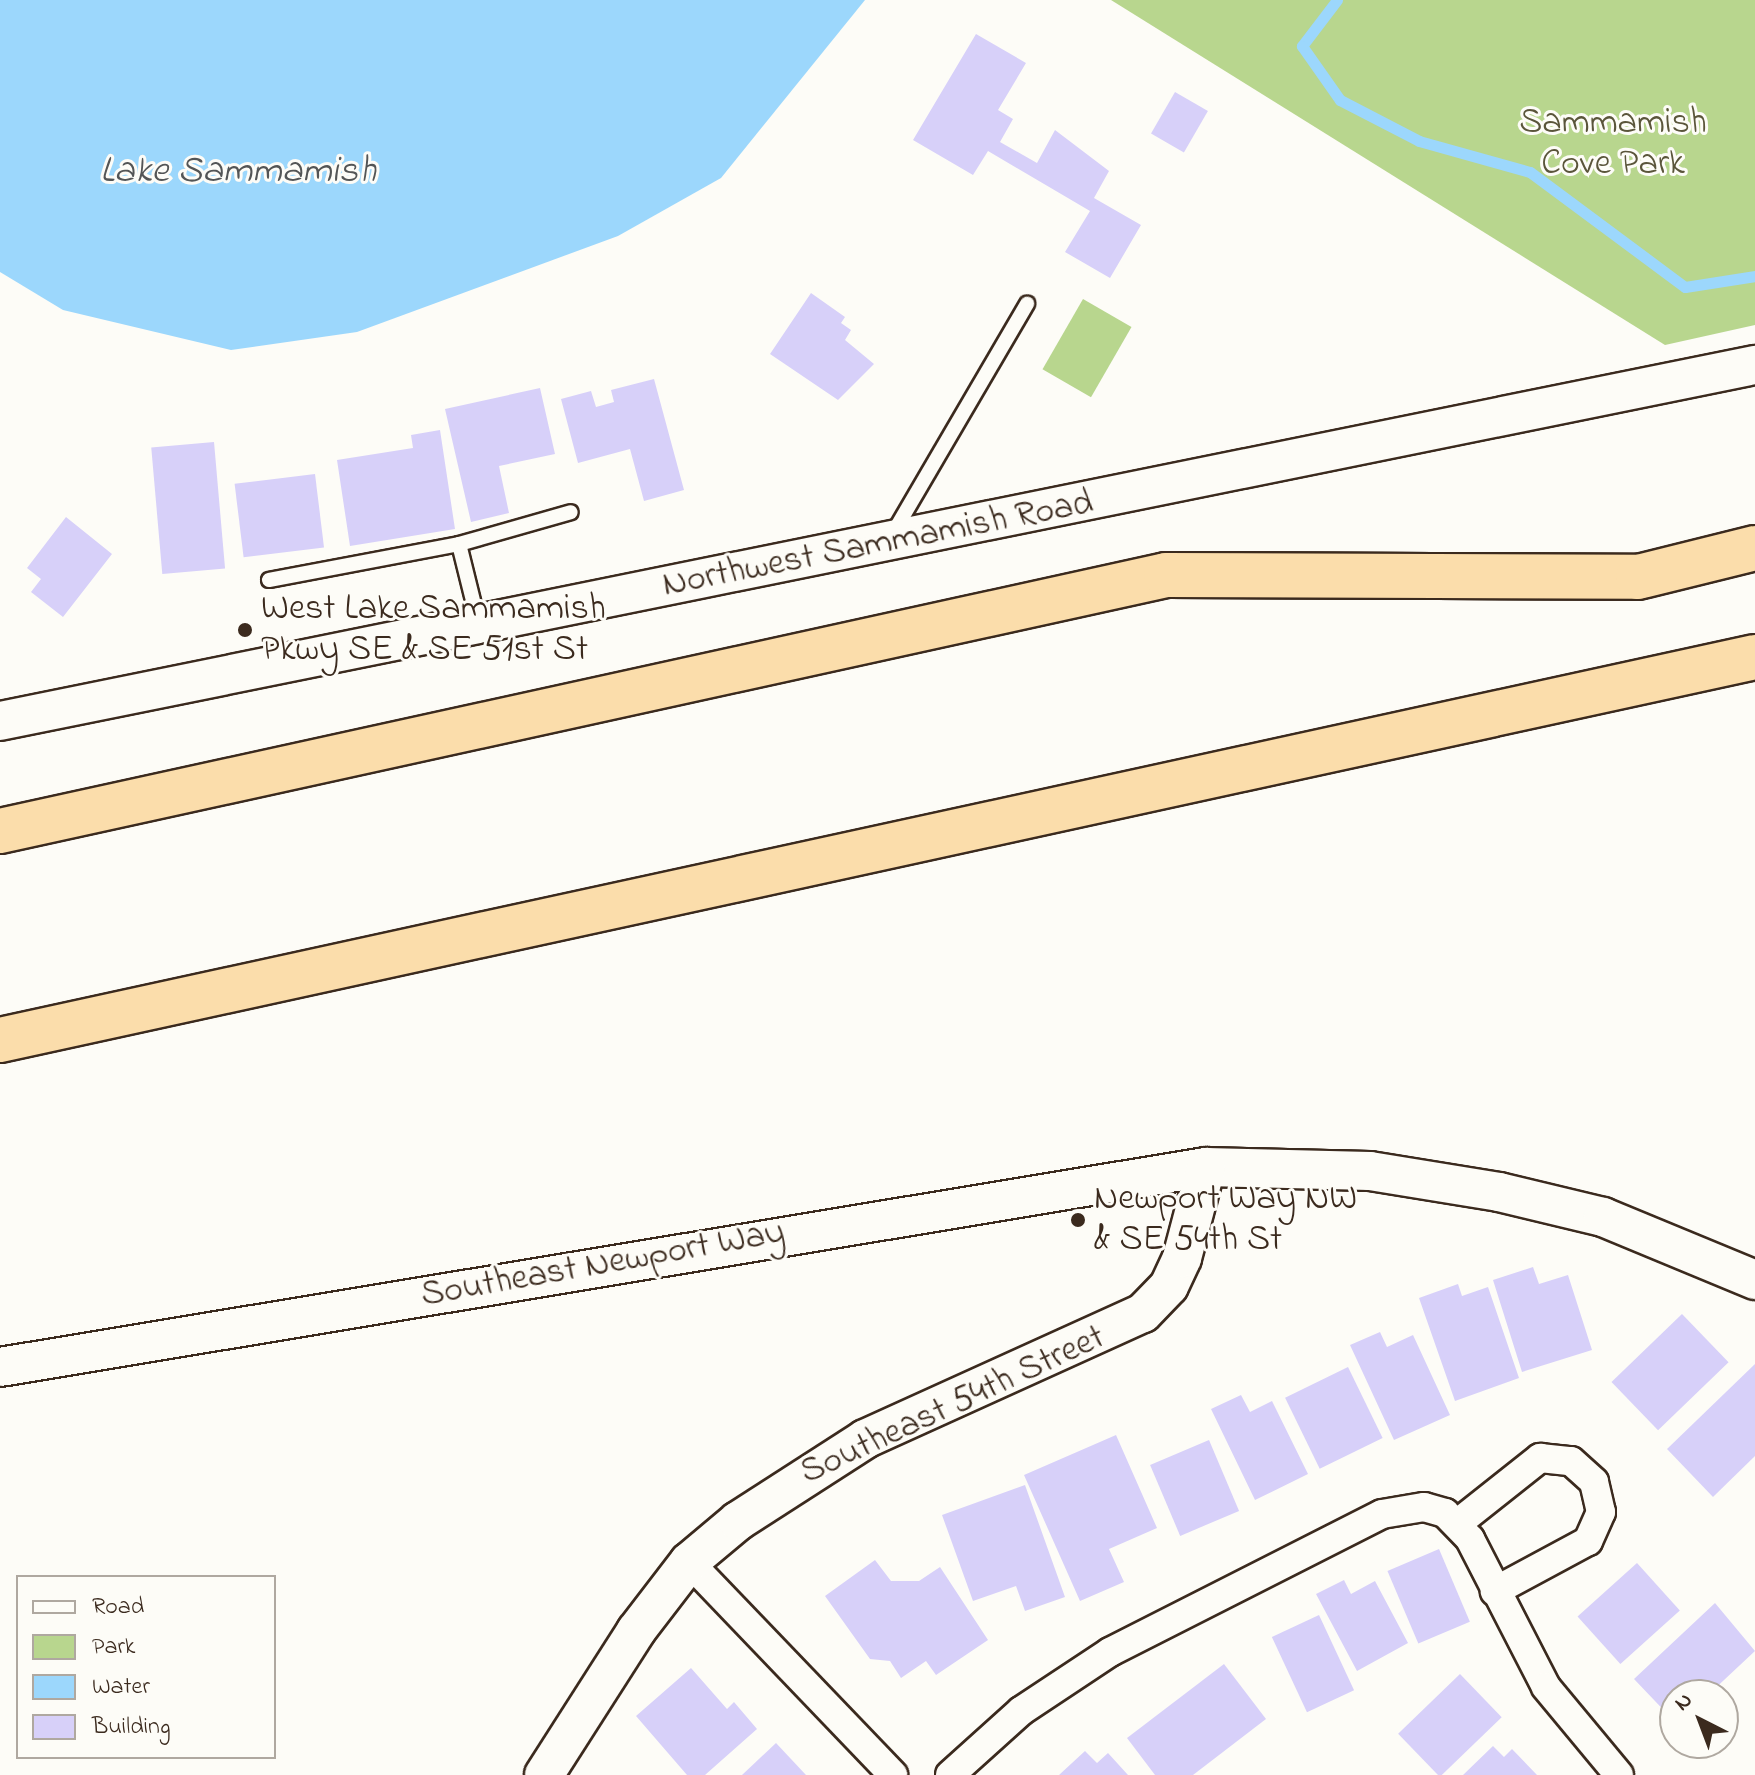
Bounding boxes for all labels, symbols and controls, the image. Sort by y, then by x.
park label: Sammamish Cove Park [1519,101,1707,186]
water label: Lake Sammamish [100,150,376,196]
street label: Northwest Sammamish Road [659,482,1097,608]
place label: West Lake Sammamish Pkwy SE & SE 51st St [261,587,606,672]
marker: West Lake Sammamish Pkwy SE & SE 51st St [236,621,254,639]
place label: Newport Way NW & SE 54th St [1094,1177,1357,1262]
marker: Newport Way NW & SE 54th St [1069,1211,1087,1229]
street label: Southeast Newport Way [418,1212,788,1318]
street label: Southeast 54th Street [794,1317,1112,1495]
legend [16,1575,276,1759]
text: Road [92,1590,144,1625]
text: Park [92,1630,135,1665]
text: Water [92,1670,150,1705]
north arrow [1659,1679,1739,1759]
text: N [1668,1686,1701,1720]
text: Building [92,1710,171,1745]

